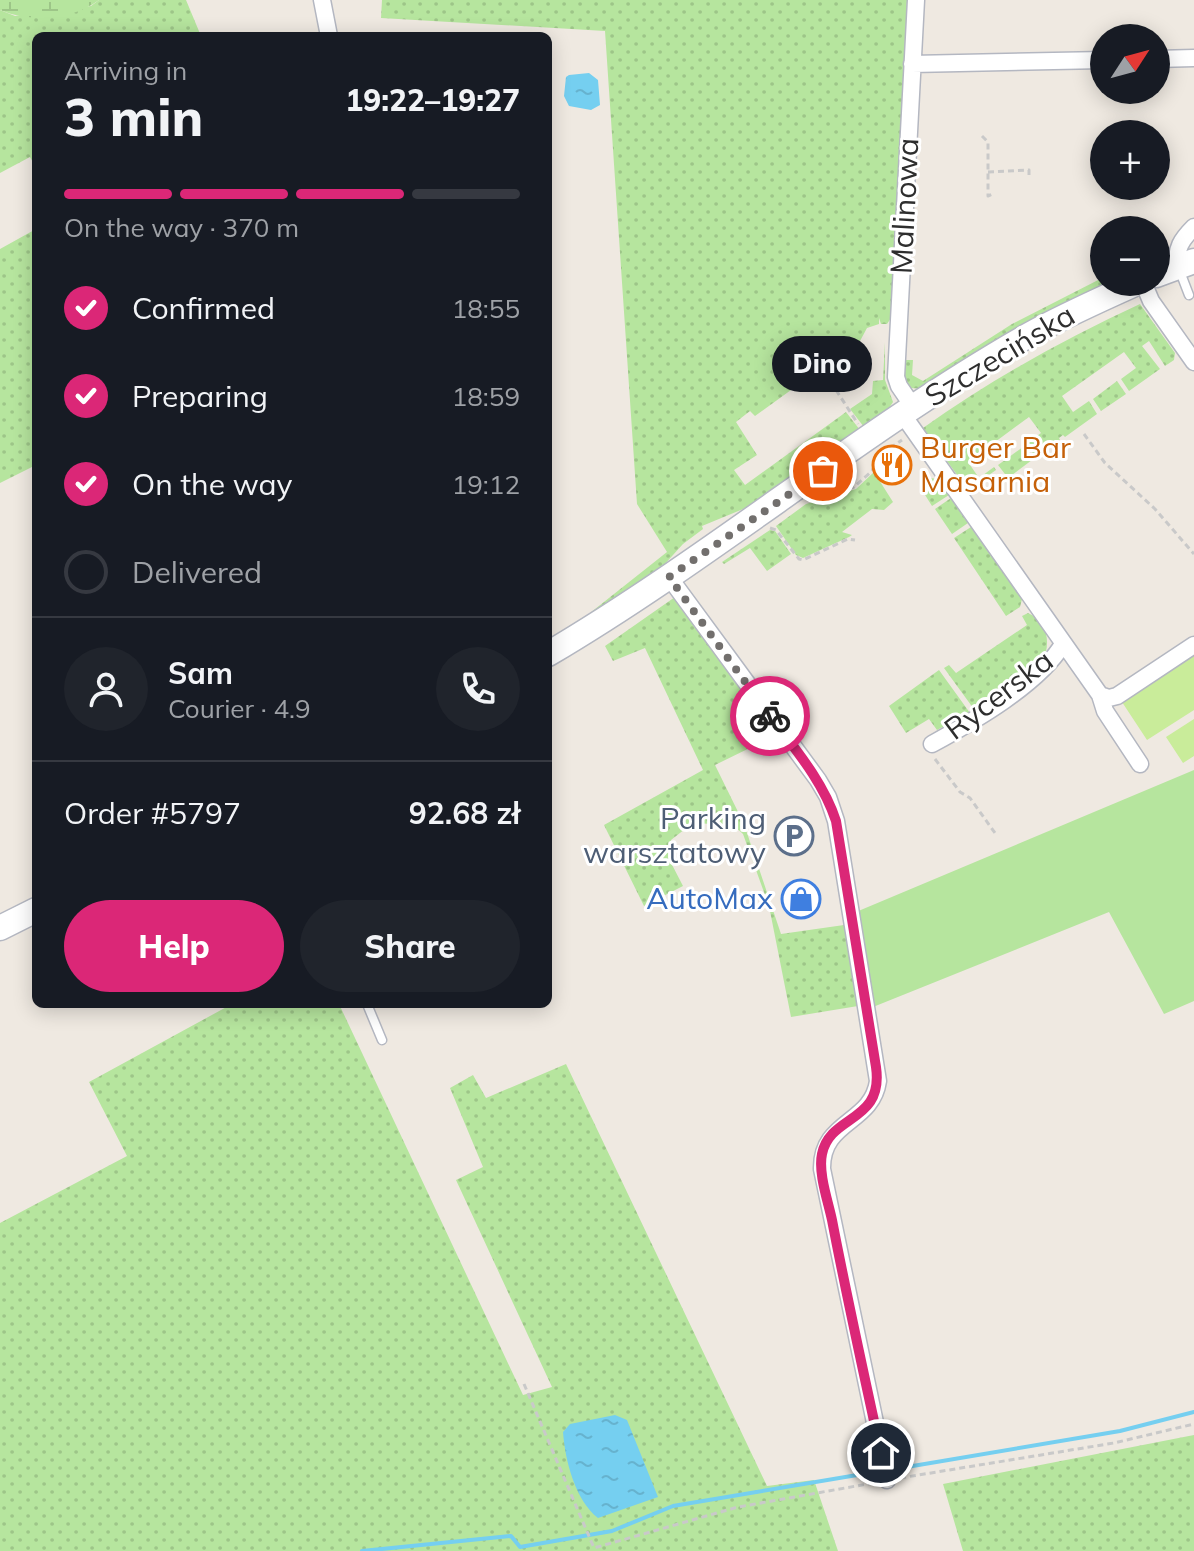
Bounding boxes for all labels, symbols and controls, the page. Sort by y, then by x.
north arrow [1090,24,1170,104]
map controls [1090,24,1170,296]
text: Arriving in [64,54,187,87]
text: 19:22–19:27 [345,81,520,119]
text: 3 min [64,84,203,149]
button: + [1090,120,1170,200]
street label: Malinowa [881,137,927,275]
text: On the way · 370 m [64,211,299,244]
button: − [1090,216,1170,296]
icon: check [64,286,108,330]
text: Confirmed [132,289,275,327]
text: 18:55 [452,292,520,325]
street label: Szczecińska [918,296,1081,415]
callout: Dino [773,335,873,391]
text: Dino [793,347,851,380]
icon: check [64,374,108,418]
text: Preparing [132,377,268,415]
text: 18:59 [452,380,520,413]
place label: Burger Bar Masarnia [920,428,1071,500]
pin [789,437,857,505]
restaurant icon: Burger Bar Masarnia [871,444,913,486]
icon: bag [801,449,845,493]
icon: check [64,462,108,506]
text: On the way [132,465,292,503]
text: 19:12 [452,468,520,501]
text: Delivered [132,553,262,591]
street label: Rycerska [937,641,1060,747]
button: person [64,647,148,731]
button: phone [436,647,520,731]
text: Sam [168,654,233,692]
courier [730,676,810,756]
text: Courier · 4.9 [168,692,311,725]
icon: bike [748,694,792,738]
text: Order #5797 [64,794,241,832]
text: 92.68 zł [409,794,520,832]
place label: Parking warsztatowy [583,799,766,871]
parking icon: Parking warsztatowy [773,815,815,857]
shop icon: AutoMax [780,878,822,920]
place label: AutoMax [646,879,773,917]
button: Help [64,900,284,992]
button: Share [300,900,520,992]
pin [847,1419,915,1487]
icon: home [859,1431,903,1475]

